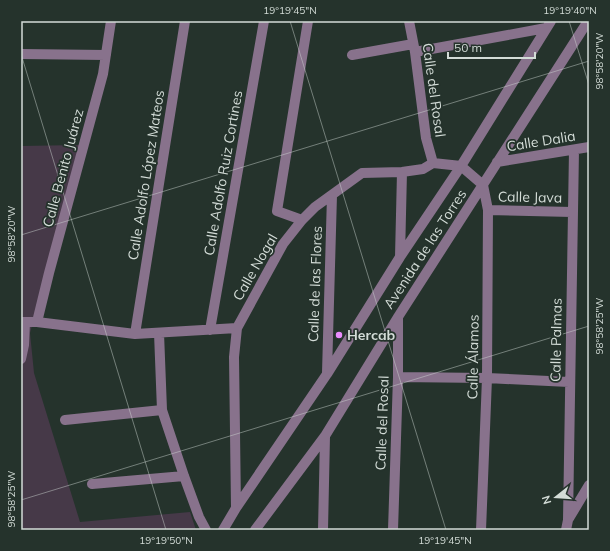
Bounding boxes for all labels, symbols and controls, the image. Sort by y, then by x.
text: 19°19'45"N [263,4,317,17]
text: 19°19'40"N [543,4,597,17]
text: 98°58'20"W [593,33,606,89]
scale bar [448,34,535,60]
text: 50 m [454,40,482,55]
street label: Calle del Rosal [418,42,450,138]
street label: Calle Adolfo López Mateos [124,89,168,261]
street label: Calle Adolfo Ruiz Cortines [200,89,246,257]
street label: Calle Benito Juárez [39,107,87,229]
street label: Calle Dalia [505,127,577,155]
street label: Avenida de las Torres [380,186,470,312]
street label: Calle Java [498,187,562,207]
text: 98°58'20"W [5,206,18,262]
street label: Calle de las Flores [304,225,326,342]
street label: Calle Nogal [229,230,281,304]
street label: Calle Palmas [546,298,566,382]
text: 98°58'25"W [593,298,606,354]
street label: Calle Álamos [463,314,483,400]
place label: Hercab [347,326,396,344]
marker: Hercab [334,330,344,340]
street label: Calle del Rosal [371,375,393,471]
text: 98°58'25"W [5,471,18,527]
north arrow [536,477,576,517]
text: N [539,494,554,506]
text: 19°19'50"N [139,534,193,547]
text: 19°19'45"N [418,534,472,547]

